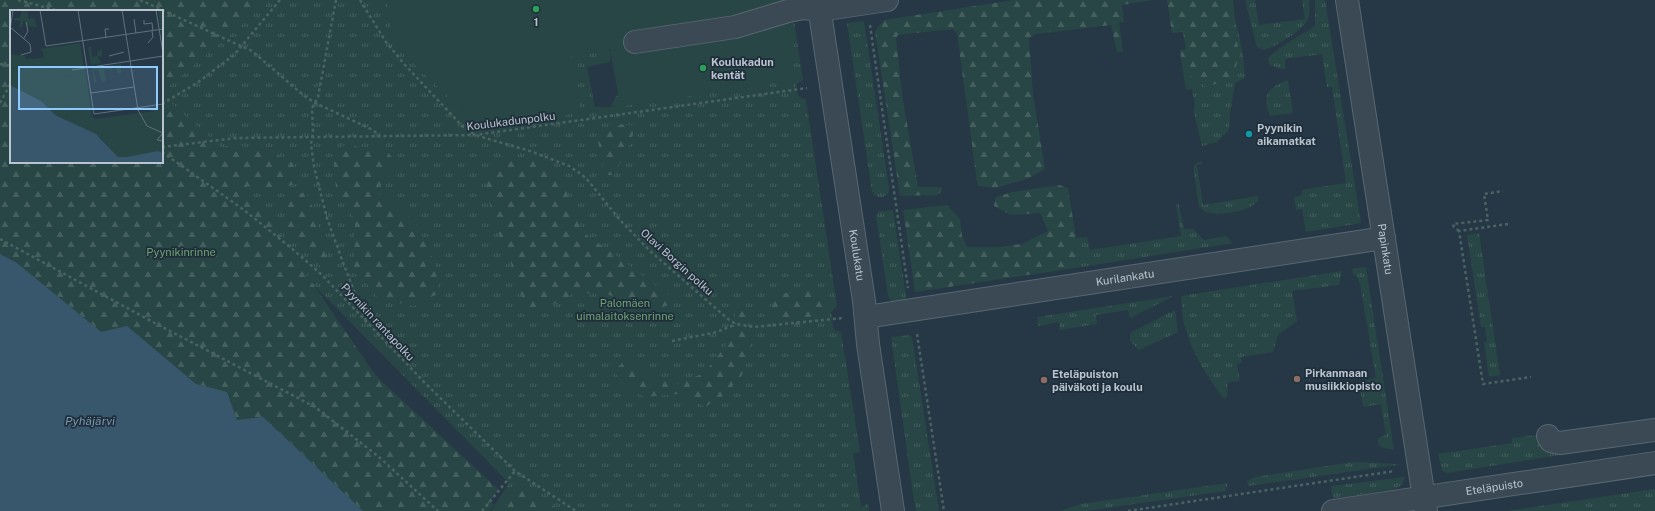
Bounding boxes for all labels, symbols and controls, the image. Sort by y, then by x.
marker: 1 [531,4,541,14]
inset map [10,10,163,163]
place label: 1 [534,16,538,28]
place label: Koulukadun kentät [711,56,774,81]
marker: Koulukadun kentät [698,63,708,73]
street label: Koulukadunpolku [466,110,556,132]
place label: Pyynikin aikamatkat [1257,122,1316,147]
marker: Pyynikin aikamatkat [1244,129,1254,139]
street label: Papinkatu [1376,223,1395,275]
street label: Olavi Borgin polku [638,226,716,298]
street label: Koulukatu [847,228,867,282]
park label: Pyynikinrinne [146,246,216,258]
street label: Kurilankatu [1095,267,1155,288]
street label: Pyynikin rantapolku [339,281,417,363]
park label: Palomäen uimalaitoksenrinne [576,297,674,322]
place label: Pirkanmaan musiikkiopisto [1305,367,1381,392]
place label: Eteläpuiston päiväkoti ja koulu [1052,368,1143,393]
marker: Pirkanmaan musiikkiopisto [1292,374,1302,384]
marker: Eteläpuiston päiväkoti ja koulu [1039,375,1049,385]
water label: Pyhäjärvi [65,414,115,428]
street label: Eteläpuisto [1465,477,1524,497]

